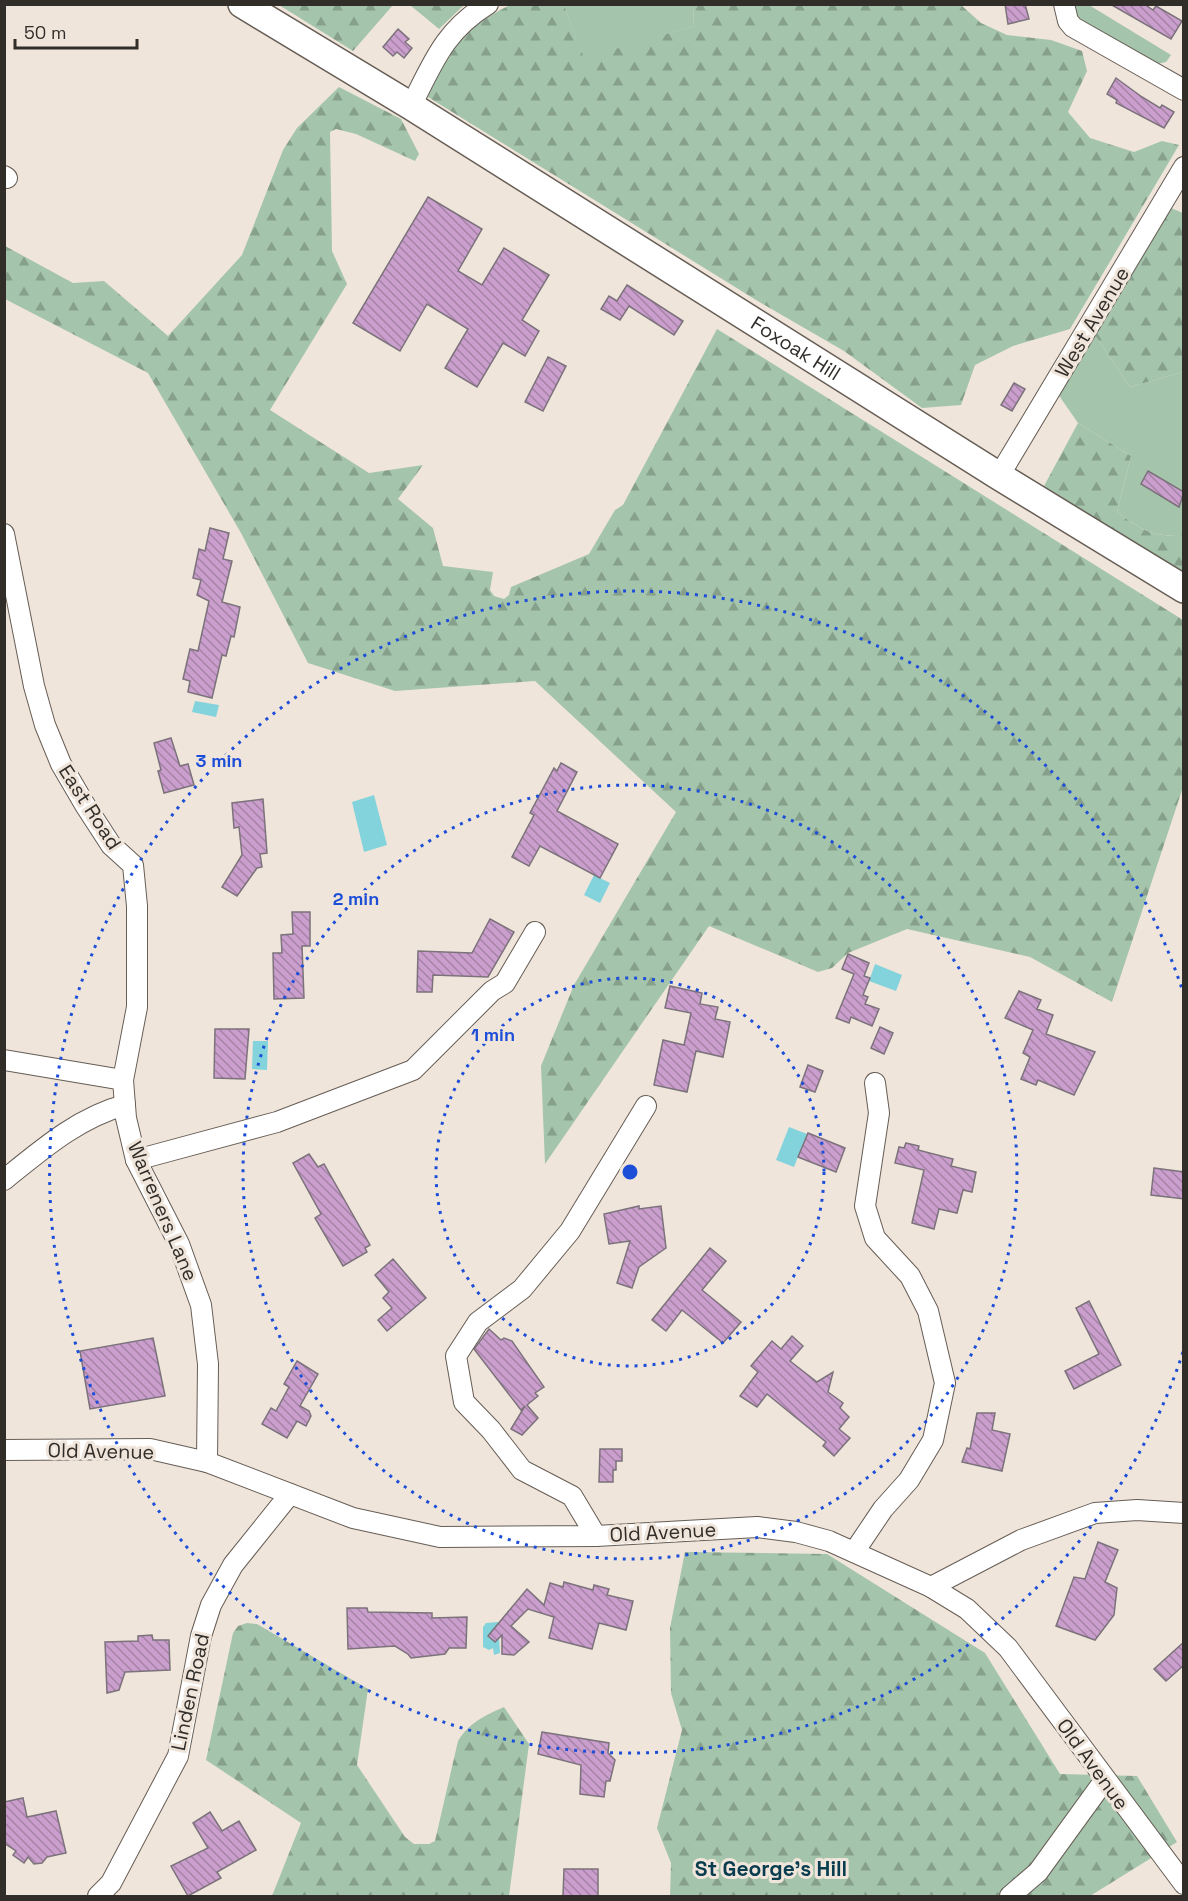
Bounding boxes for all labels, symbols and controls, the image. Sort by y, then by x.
scale bar [15,12,136,50]
text: 50 m [24,21,66,44]
street label: West Avenue [1049,262,1135,382]
street label: Foxoak Hill [746,310,846,386]
text: 3 min [196,749,242,772]
street label: East Road [53,759,127,855]
text: 2 min [333,887,379,910]
text: 1 min [471,1023,515,1046]
street label: Warreners Lane [122,1137,204,1285]
centre of rings [620,1162,640,1182]
street label: Old Avenue [47,1437,155,1465]
street label: Old Avenue [609,1516,717,1548]
street label: Linden Road [165,1631,215,1753]
street label: Old Avenue [1051,1713,1135,1815]
district label: St George's Hill [695,1855,847,1882]

